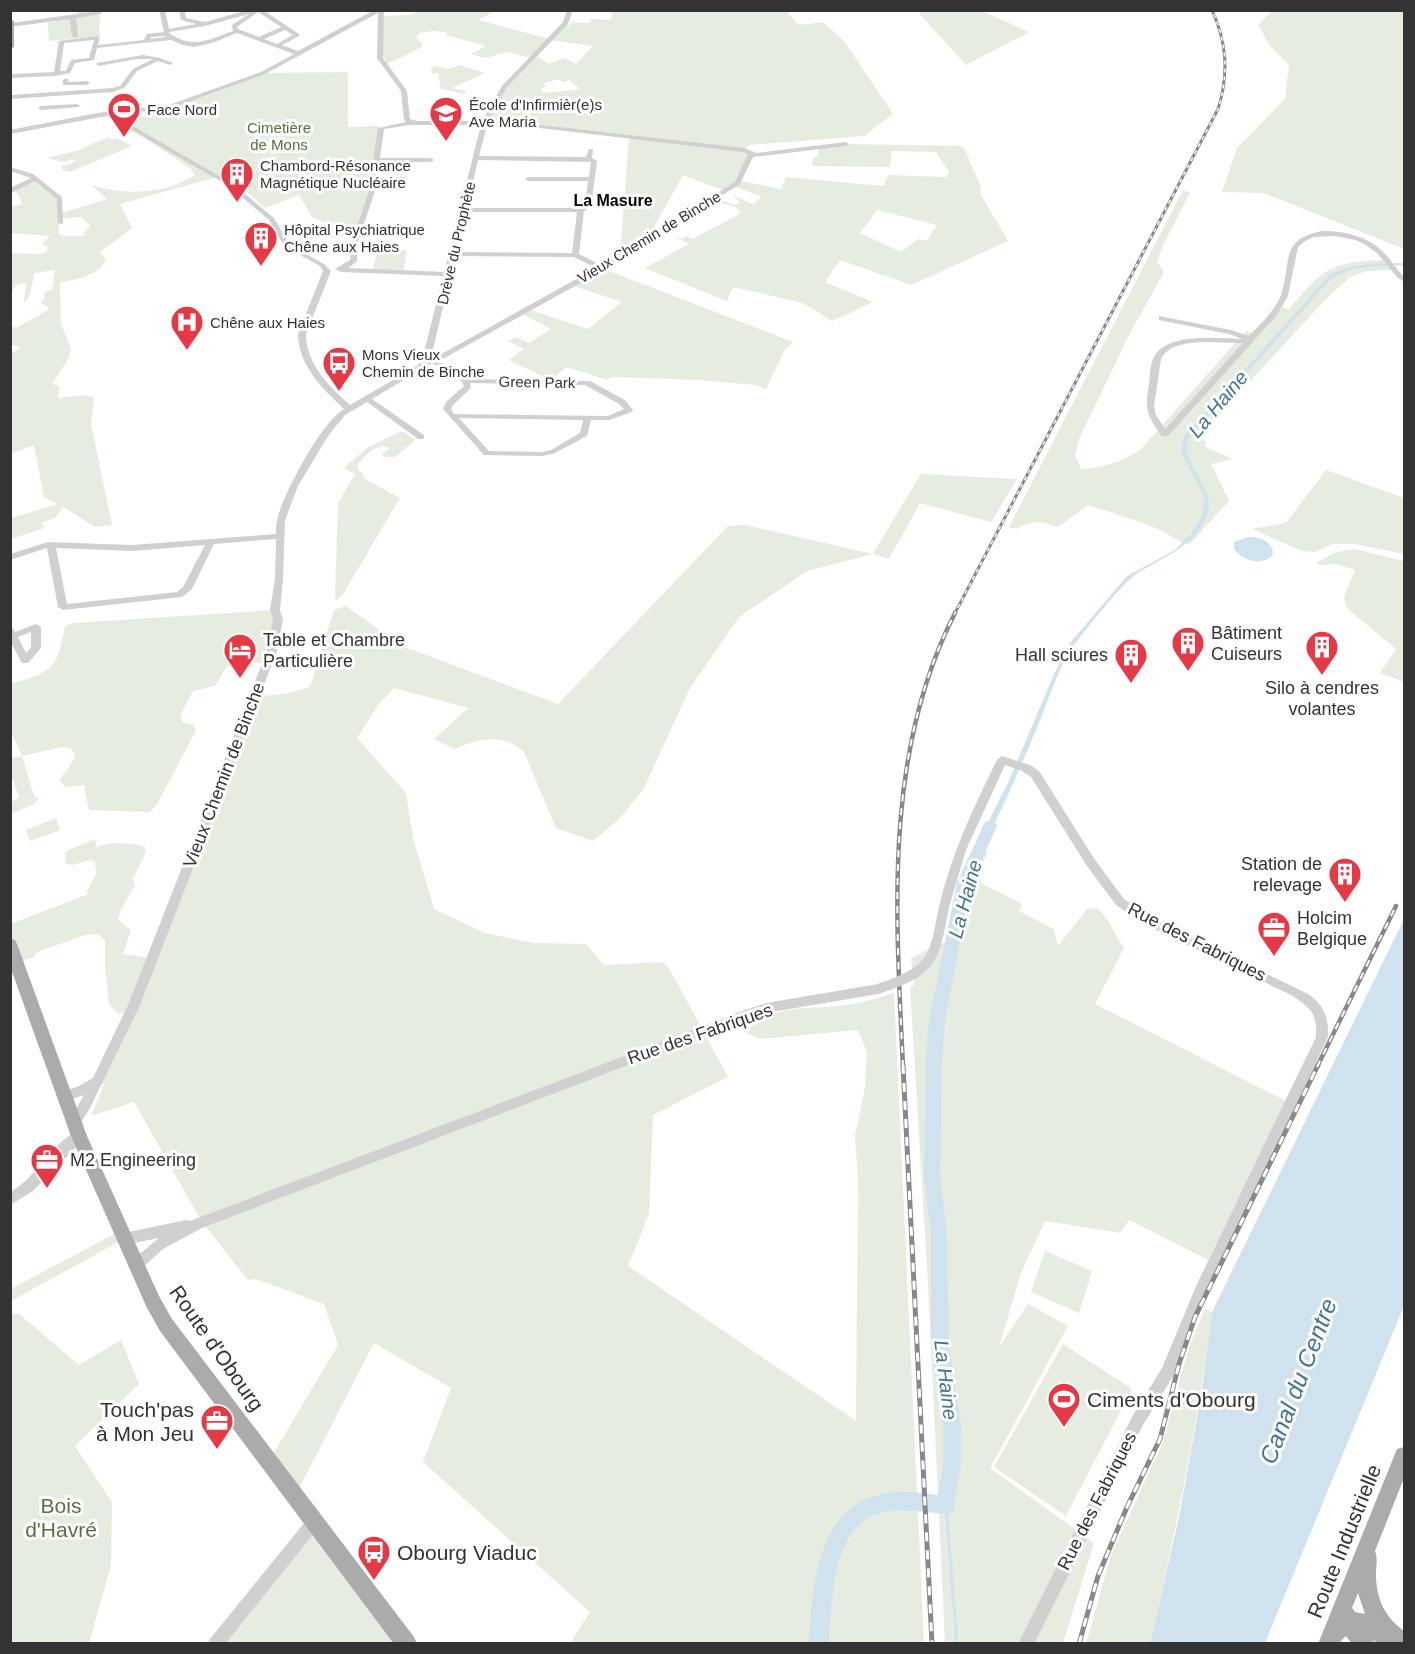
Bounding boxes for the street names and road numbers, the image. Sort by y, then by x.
street label: Drève du Prophète [434,180,478,306]
street label: Vieux Chemin de Binche [574,187,724,287]
street label: Green Park [499,373,576,391]
street label: Vieux Chemin de Binche [179,680,269,870]
street label: Rue des Fabriques [1125,899,1269,985]
street label: Rue des Fabriques [625,1000,775,1068]
street label: Route d'Obourg [165,1281,269,1415]
street label: Rue des Fabriques [1054,1429,1140,1573]
street label: Route Industrielle [1303,1461,1385,1621]

